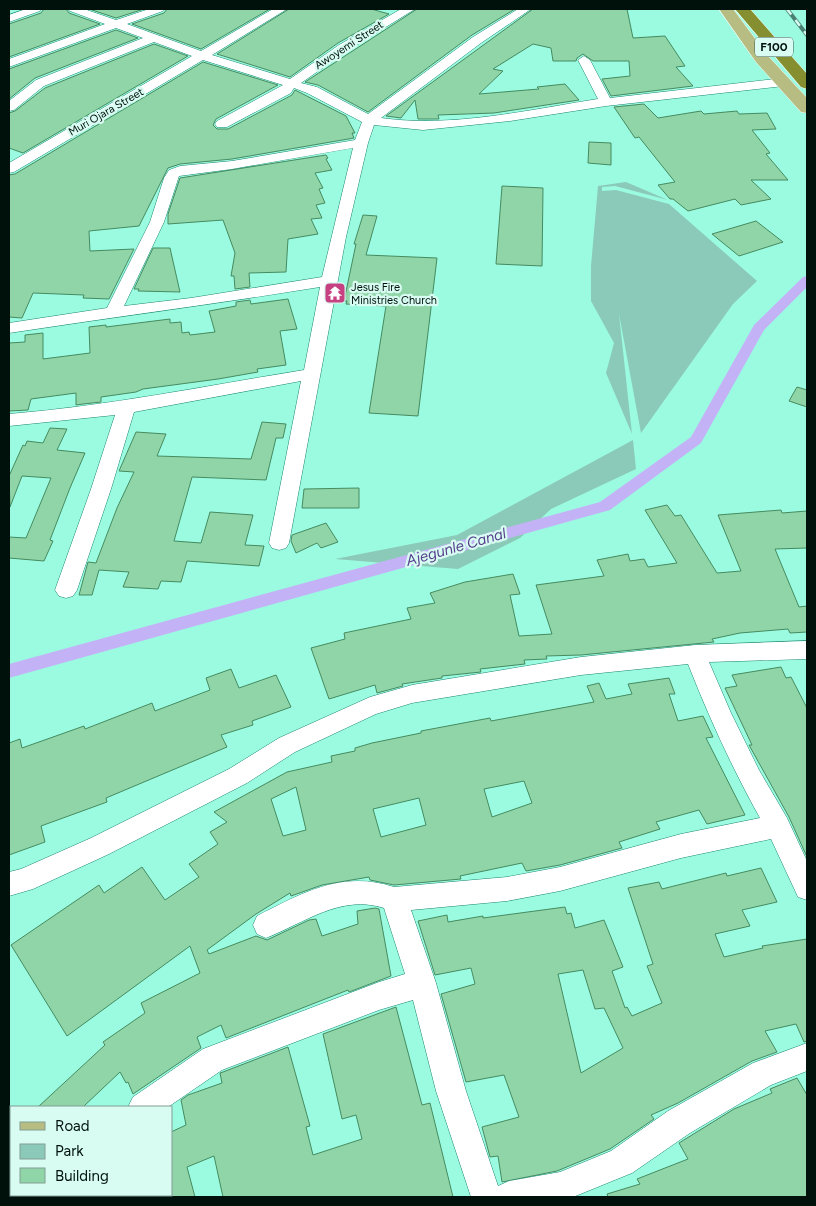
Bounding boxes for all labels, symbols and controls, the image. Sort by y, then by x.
street label: Awoyemi Street [312,18,386,72]
road number: F100 [755,38,793,56]
street label: Muri Ojara Street [66,85,146,139]
temple icon: Jesus Fire Ministries Church [323,281,347,305]
place label: Jesus Fire Ministries Church [351,281,437,307]
water label: Ajegunle Canal [403,524,509,570]
legend [10,1106,172,1196]
text: Road [55,1117,90,1135]
text: Park [55,1142,84,1160]
text: Building [55,1167,109,1185]

